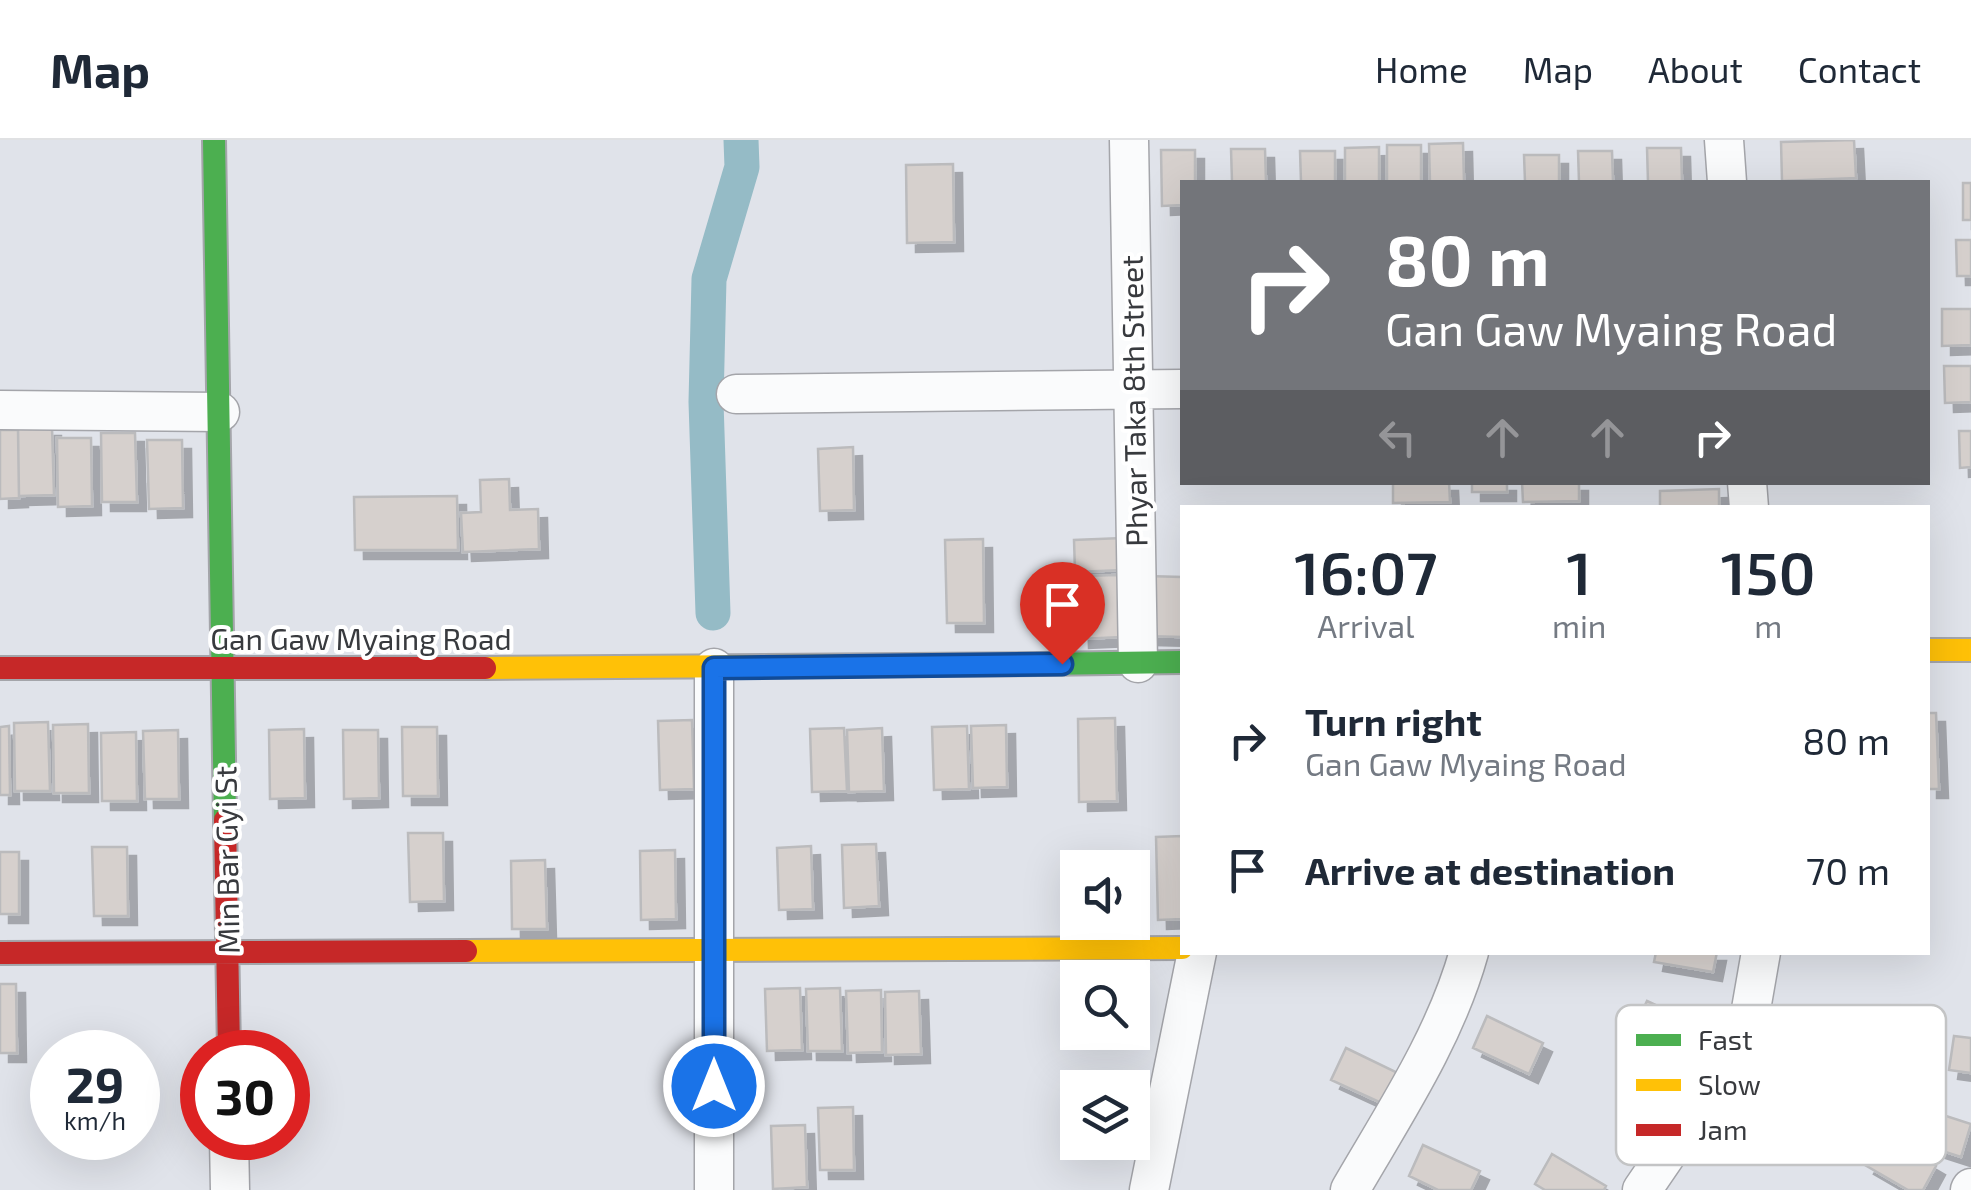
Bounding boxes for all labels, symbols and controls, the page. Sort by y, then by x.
text: Map [50,40,150,98]
text: Home [1375,48,1468,90]
text: Map [1523,48,1593,90]
text: About [1648,48,1743,90]
text: Contact [1798,48,1921,90]
text: 80 m [1385,216,1550,300]
icon: right [1220,220,1350,350]
street label: Phyar Taka 8th Street [1112,255,1154,547]
text: Gan Gaw Myaing Road [1385,301,1837,355]
icon: left [1370,410,1425,465]
icon: ahead [1475,410,1530,465]
icon: ahead [1580,410,1635,465]
icon: right [1685,410,1740,465]
text: 16:07 [1294,535,1438,607]
text: 1 [1567,535,1592,607]
text: 150 [1721,535,1816,607]
pin [1020,562,1105,665]
icon: arrive [1035,577,1090,632]
text: Arrival [1317,606,1415,644]
text: min [1552,606,1606,644]
text: m [1754,606,1782,644]
street label: Gan Gaw Myaing Road [210,620,512,656]
text: Turn right [1305,698,1482,744]
icon: right [1220,713,1275,768]
text: 80 m [1802,717,1890,763]
text: Gan Gaw Myaing Road [1305,744,1627,782]
street label: Min Bar Gyi St [206,766,246,954]
icon: arrive [1220,843,1275,898]
text: Arrive at destination [1305,847,1675,893]
text: 70 m [1806,847,1890,893]
map controls [1060,850,1150,1160]
button: sound [1060,850,1150,940]
button: search [1060,960,1150,1050]
legend [1616,1005,1946,1165]
text: Fast [1698,1022,1753,1056]
speed limit sign: 30 [180,1030,310,1160]
position arrow [662,1034,766,1138]
text: 29 [66,1053,124,1113]
text: Slow [1698,1067,1761,1101]
button: layers [1060,1070,1150,1160]
text: km/h [64,1105,126,1135]
text: Jam [1698,1112,1747,1146]

